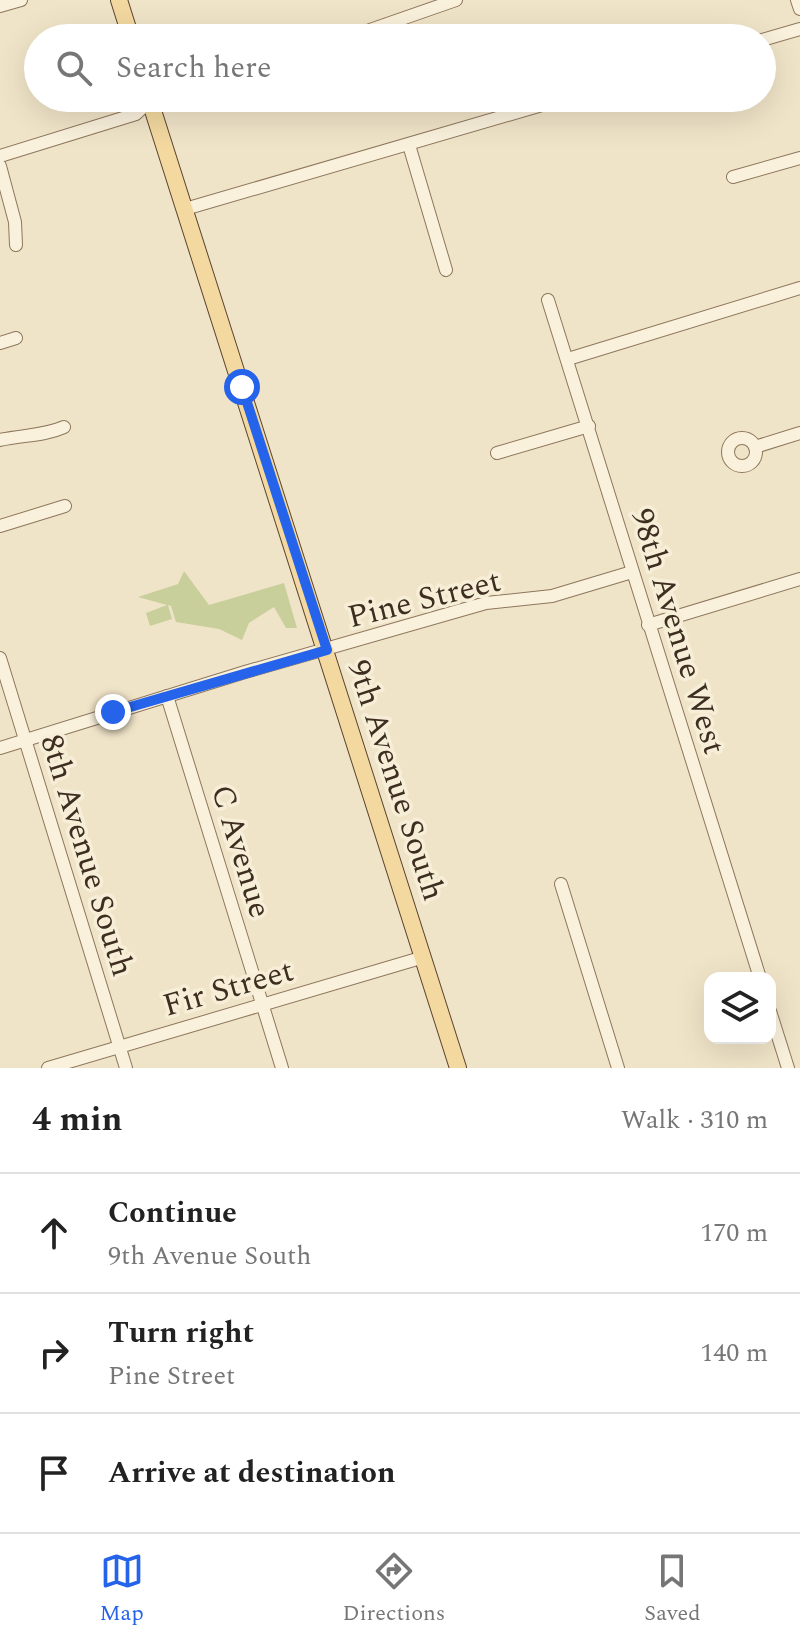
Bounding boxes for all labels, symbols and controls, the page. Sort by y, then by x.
search box [24,24,776,112]
text: Search here [116,45,272,91]
icon: search [52,46,96,90]
route start [224,369,260,405]
street label: 98th Avenue West [617,503,738,760]
street label: Pine Street [343,557,506,642]
street label: 9th Avenue South [334,654,458,907]
route end [95,694,131,730]
street label: 8th Avenue South [27,729,147,982]
street label: C Avenue [197,779,284,924]
street label: Fir Street [157,946,300,1030]
map controls [704,972,776,1044]
button: layers [704,972,776,1044]
text: 4 min [32,1094,122,1146]
text: Walk · 310 m [621,1100,768,1140]
text: Continue [108,1190,237,1236]
icon: ahead [32,1211,76,1255]
text: 170 m [700,1213,768,1253]
text: 9th Avenue South [108,1236,311,1276]
text: Turn right [108,1310,254,1356]
icon: right [32,1331,76,1375]
text: 140 m [700,1333,768,1373]
text: Pine Street [108,1356,235,1396]
text: Arrive at destination [108,1450,395,1496]
icon: arrive [32,1451,76,1495]
tab: Map [99,1549,144,1630]
tab: Directions [343,1549,445,1630]
tab: Saved [644,1549,701,1630]

